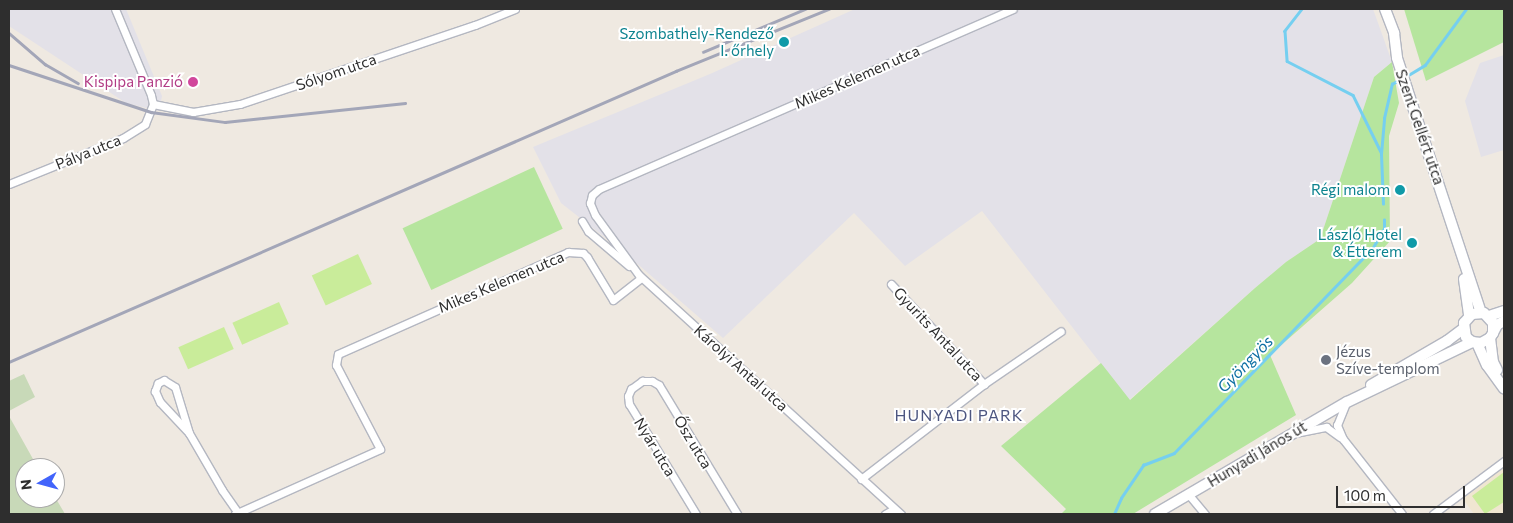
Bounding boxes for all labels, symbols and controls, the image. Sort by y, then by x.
place label: Szombathely-Rendező I. őrhely [619,24,774,59]
marker: Szombathely-Rendező I. őrhely [778,36,790,48]
street label: Mikes Kelemen utca [792,41,922,113]
street label: Sólyom utca [294,50,378,94]
street label: Szent Gellért utca [1392,67,1448,187]
place label: Kispipa Panzió [84,73,183,91]
marker: Kispipa Panzió [187,76,199,88]
street label: Pálya utca [53,131,123,173]
place label: Régi malom [1311,181,1390,199]
marker: Régi malom [1394,184,1406,196]
place label: László Hotel & Étterem [1318,225,1402,260]
marker: László Hotel & Étterem [1406,237,1418,249]
street label: Mikes Kelemen utca [435,247,567,317]
street label: Gyurits Antal utca [890,283,986,385]
street label: Károlyi Antal utca [690,321,792,415]
water label: Gyöngyös [1213,332,1277,396]
place label: Jézus Szíve-templom [1336,342,1440,377]
marker: Jézus Szíve-templom [1320,354,1332,366]
district label: HUNYADI PARK [893,405,1025,425]
street label: Ősz utca [670,412,716,472]
street label: Nyár utca [630,414,680,480]
street label: Hunyadi János út [1204,417,1310,491]
north arrow [15,458,65,508]
scale bar [1338,476,1467,508]
text: N [17,479,35,491]
text: 100 m [1344,486,1386,504]

